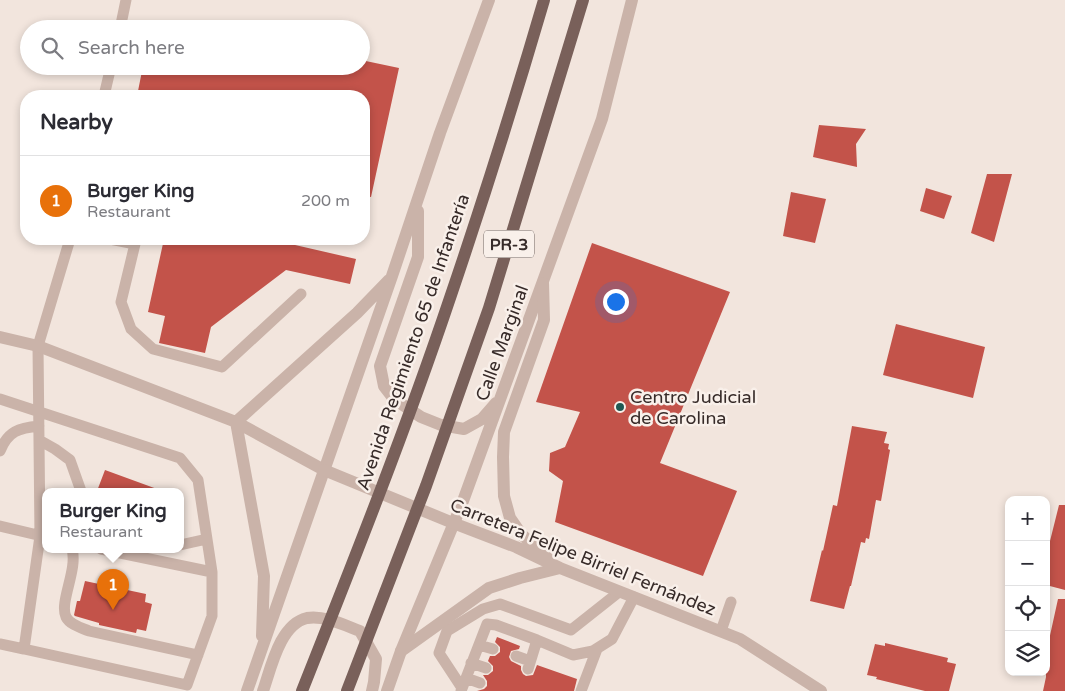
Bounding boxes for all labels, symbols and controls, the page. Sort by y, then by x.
search box [20,20,370,75]
icon: search [38,34,66,62]
text: Search here [78,37,185,59]
text: Nearby [40,110,113,135]
text: Burger King [87,180,195,202]
text: 1 [51,191,61,211]
text: 200 m [301,191,350,211]
street label: Avenida Regimiento 65 de Infantería [352,191,474,493]
text: Restaurant [87,202,171,222]
road number: PR-3 [484,230,534,258]
street label: Calle Marginal [471,282,533,404]
your location [603,289,629,315]
place label: Centro Judicial de Carolina [630,386,756,429]
marker: Centro Judicial de Carolina [614,401,626,413]
popup [42,488,184,553]
street label: Carretera Felipe Birriel Fernández [447,493,719,621]
map controls [1005,496,1050,676]
button: + [1005,496,1050,541]
text: Burger King [59,500,167,522]
text: Restaurant [59,522,143,542]
button: − [1005,541,1050,586]
pin: 1 [97,569,129,610]
button: locate [1005,586,1050,631]
button: layers [1005,631,1050,676]

